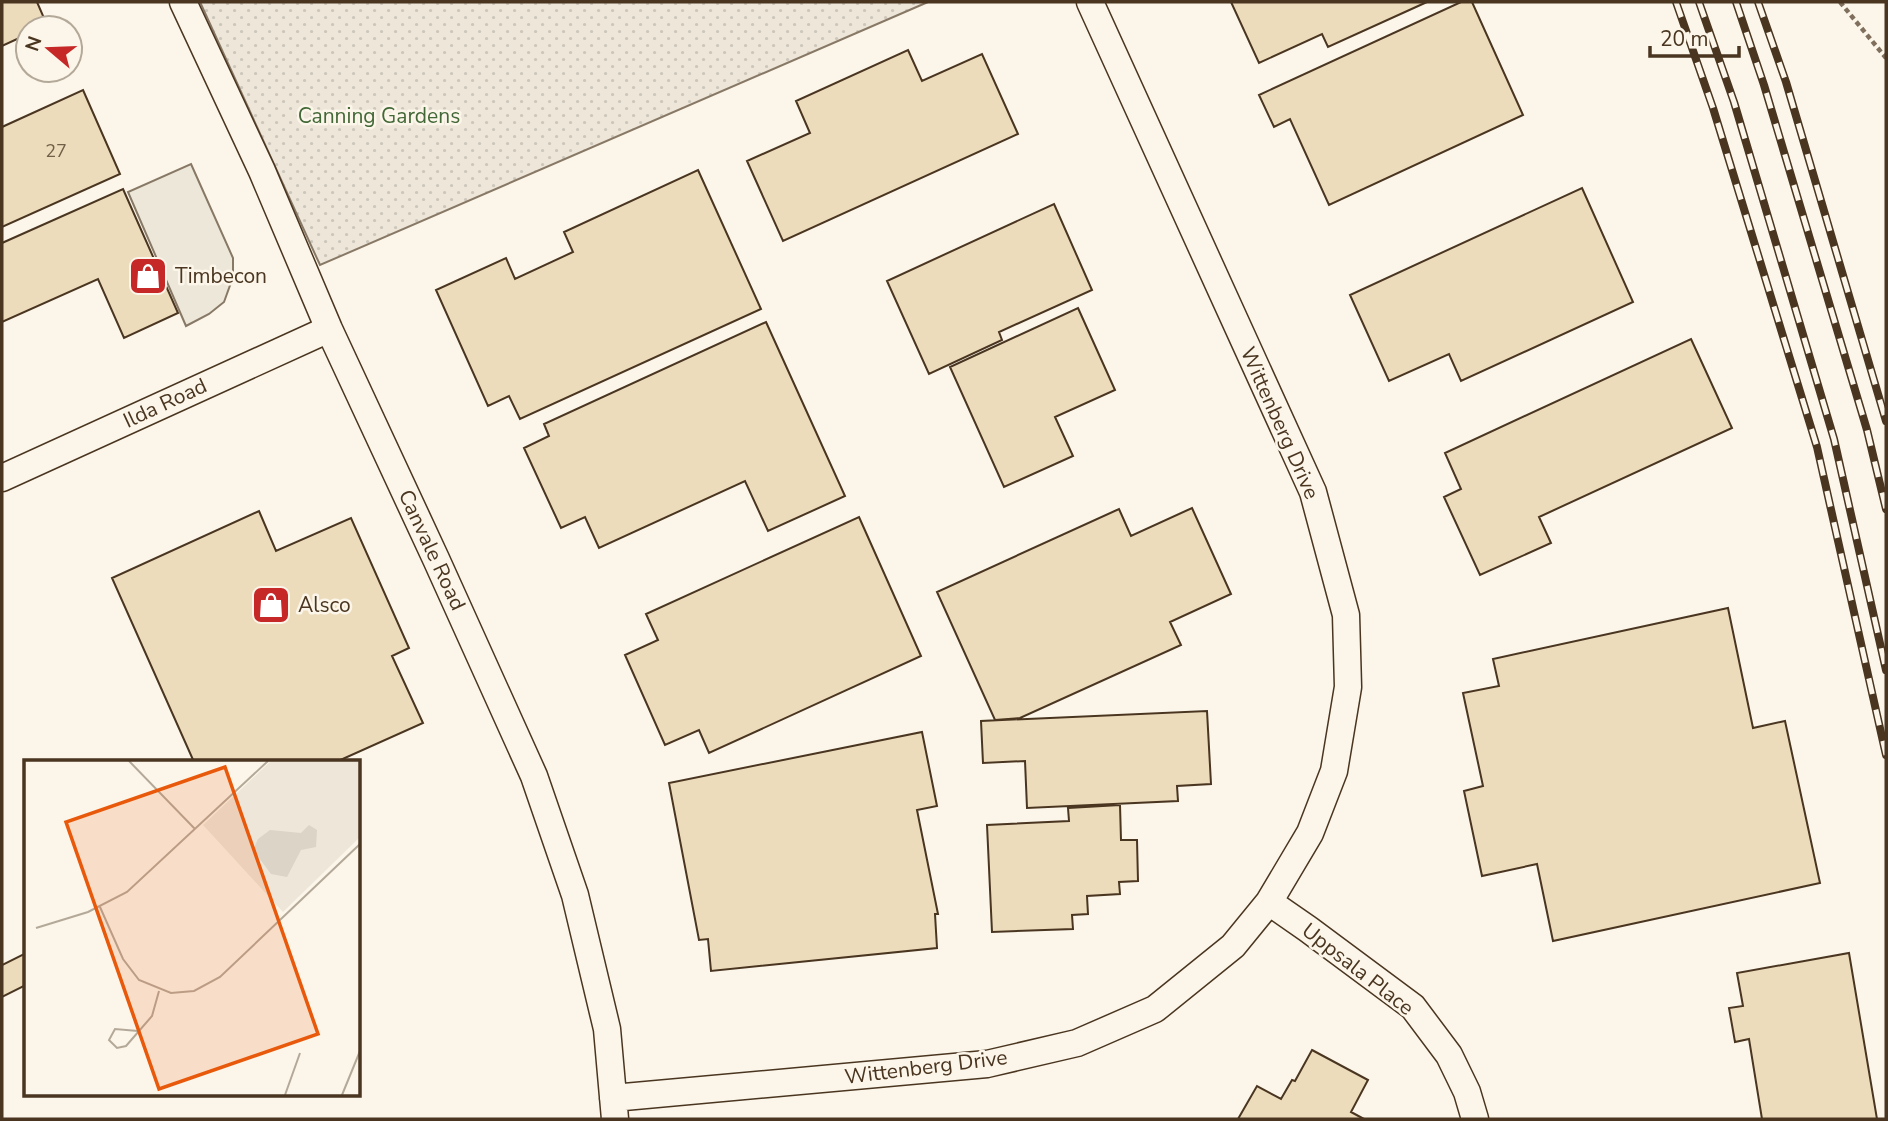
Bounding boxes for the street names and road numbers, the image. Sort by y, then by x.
street label: Wittenberg Drive [1234,343,1326,503]
street label: Ilda Road [119,371,211,435]
street label: Canvale Road [392,485,472,615]
street label: Uppsala Place [1296,916,1420,1022]
street label: Wittenberg Drive [843,1043,1009,1091]

